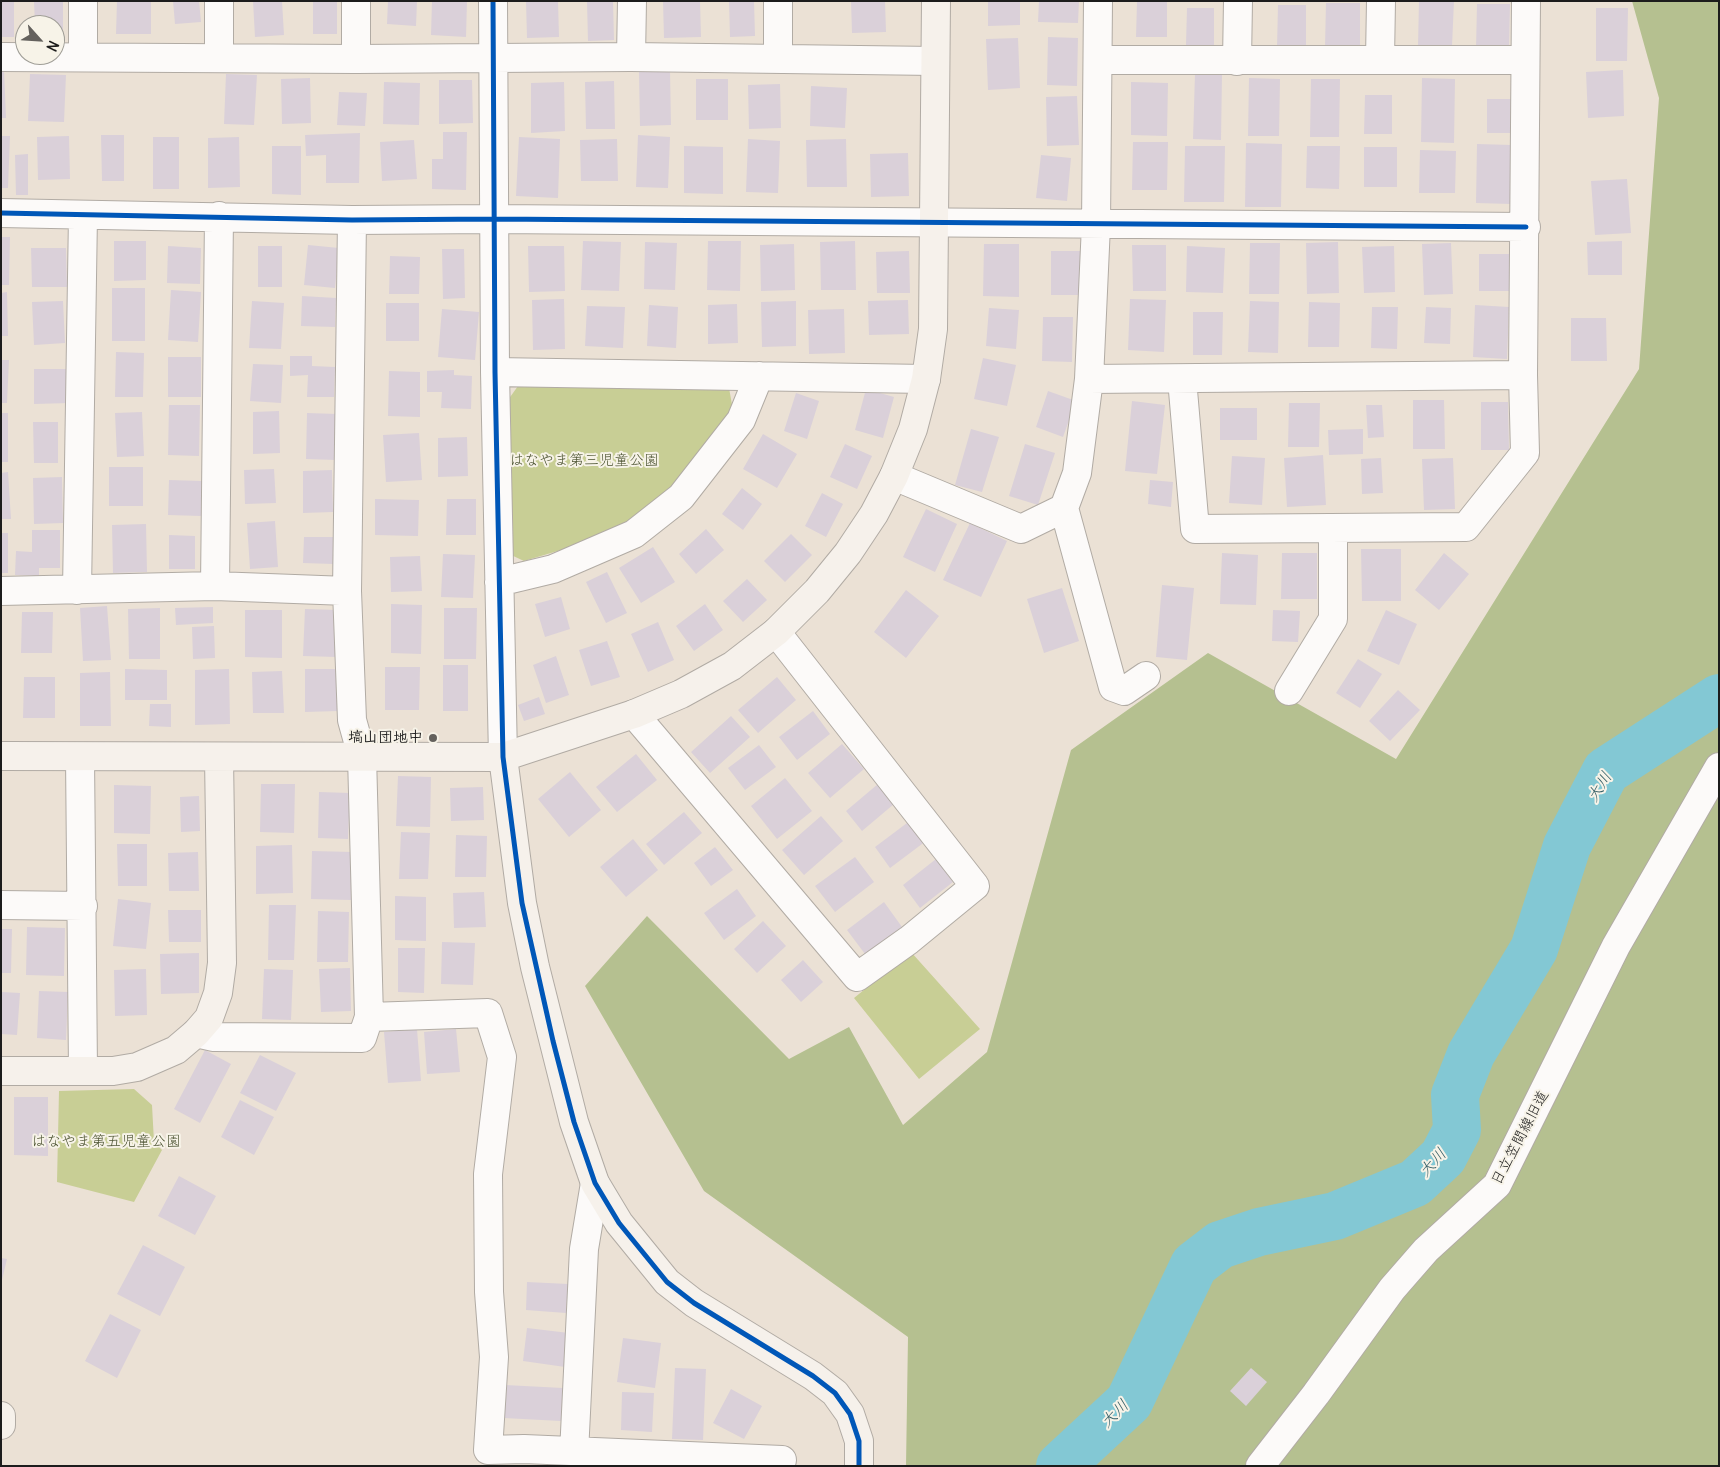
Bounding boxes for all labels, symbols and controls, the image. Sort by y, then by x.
north arrow [15,15,65,65]
text: N [42,38,63,54]
park label: はなやま第三児童公園 [509,452,659,470]
place label: 塙山団地中 [348,729,423,747]
marker: 塙山団地中 [427,732,439,744]
water label: 大川 [1583,768,1617,806]
street label: 日立笠間線旧道 [1487,1087,1553,1189]
park label: はなやま第五児童公園 [31,1133,181,1151]
water label: 大川 [1415,1145,1451,1181]
water label: 大川 [1097,1396,1133,1432]

